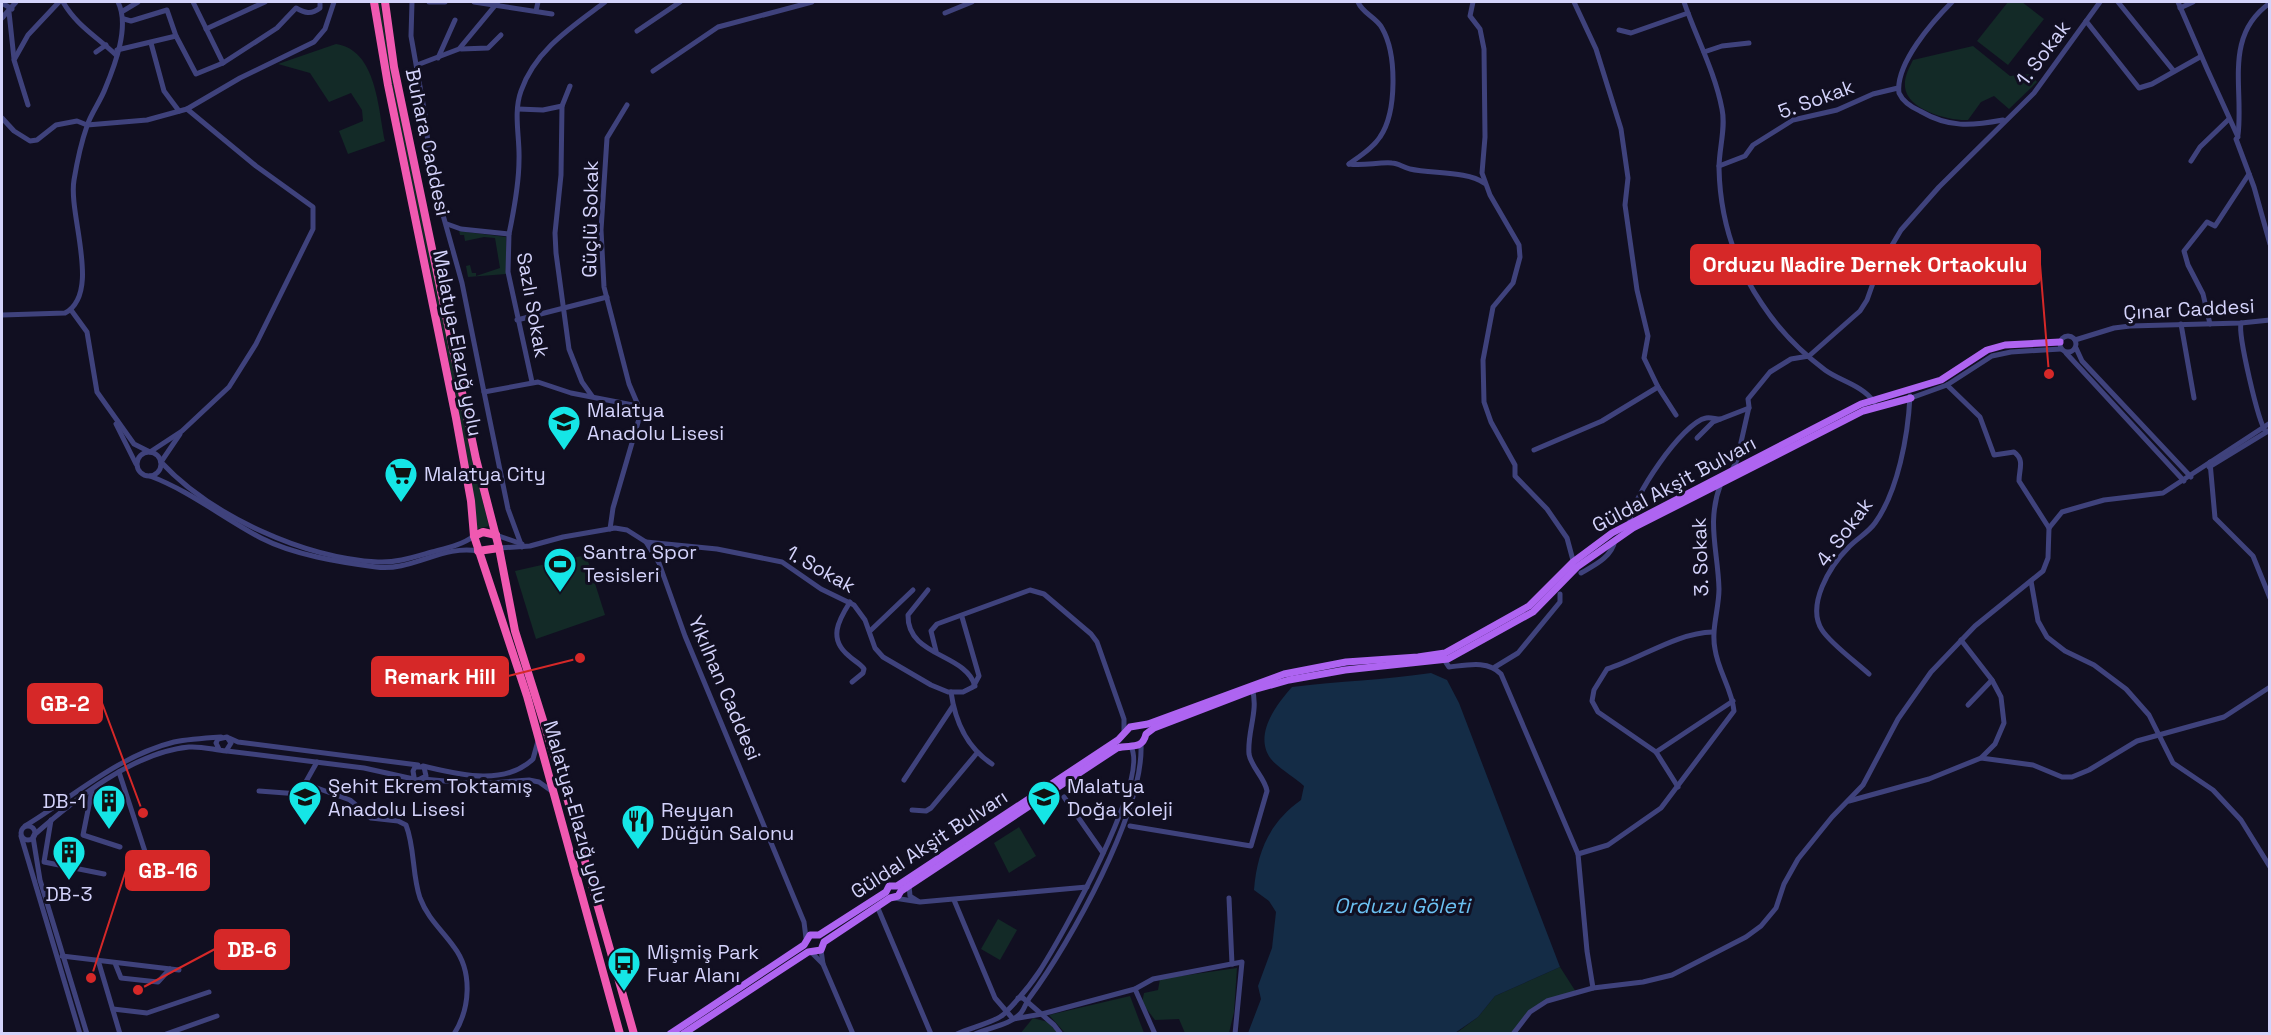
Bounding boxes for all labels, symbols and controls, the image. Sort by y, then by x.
street label: 1. Sokak [2010,15,2076,91]
street label: Buhara Caddesi [400,66,456,218]
street label: 5. Sokak [1774,73,1858,125]
street label: Güçlü Sokak [576,160,604,278]
callout: Orduzu Nadire Dernek Ortaokulu [1691,245,2040,284]
street label: Malatya-Elazığ yolu [427,248,489,438]
street label: Sazlı Sokak [511,250,555,360]
text: Orduzu Nadire Dernek Ortaokulu [1703,251,2027,278]
street label: Çınar Caddesi [2123,293,2255,325]
place label: Malatya Anadolu Lisesi [587,397,724,446]
school or university icon: Malatya Anadolu Lisesi [546,404,582,451]
street label: Güldal Akşit Bulvarı [1587,430,1761,538]
supermarket icon: Malatya City [383,456,419,503]
place label: Malatya City [424,461,546,487]
street label: 4. Sokak [1810,492,1878,572]
street label: 3. Sokak [1686,517,1714,597]
place label: Santra Spor Tesisleri [583,539,697,588]
street label: 1. Sokak [782,539,860,599]
sports icon: Santra Spor Tesisleri [542,546,578,593]
street label: Yıkılhan Caddesi [683,612,767,764]
callout: Remark Hill [372,657,508,696]
text: Remark Hill [384,663,496,690]
callout: GB-2 [28,684,102,723]
text: GB-2 [40,690,90,717]
street label: Malatya-Elazığ yolu [537,718,615,906]
place label: Şehit Ekrem Toktamış Anadolu Lisesi [328,773,533,822]
place label: Malatya Doğa Koleji [1067,773,1173,822]
school or university icon: Şehit Ekrem Toktamış Anadolu Lisesi [287,779,323,826]
school or university icon: Malatya Doğa Koleji [1026,779,1062,826]
building icon: DB-1 [91,783,127,830]
street label: Güldal Akşit Bulvarı [846,783,1012,905]
place label: DB-1 [43,788,86,814]
place label: Reyyan Düğün Salonu [661,797,794,846]
restaurant icon: Reyyan Düğün Salonu [620,803,656,850]
building icon: DB-3 [51,834,87,881]
callout: GB-16 [126,851,209,890]
text: GB-16 [138,857,198,884]
place label: DB-3 [45,881,93,907]
water label: Orduzu Göleti [1334,892,1473,919]
callout: DB-6 [215,930,289,969]
text: DB-6 [227,936,277,963]
place label: Mişmiş Park Fuar Alanı [647,939,759,988]
bus stop icon: Mişmiş Park Fuar Alanı [606,945,642,992]

